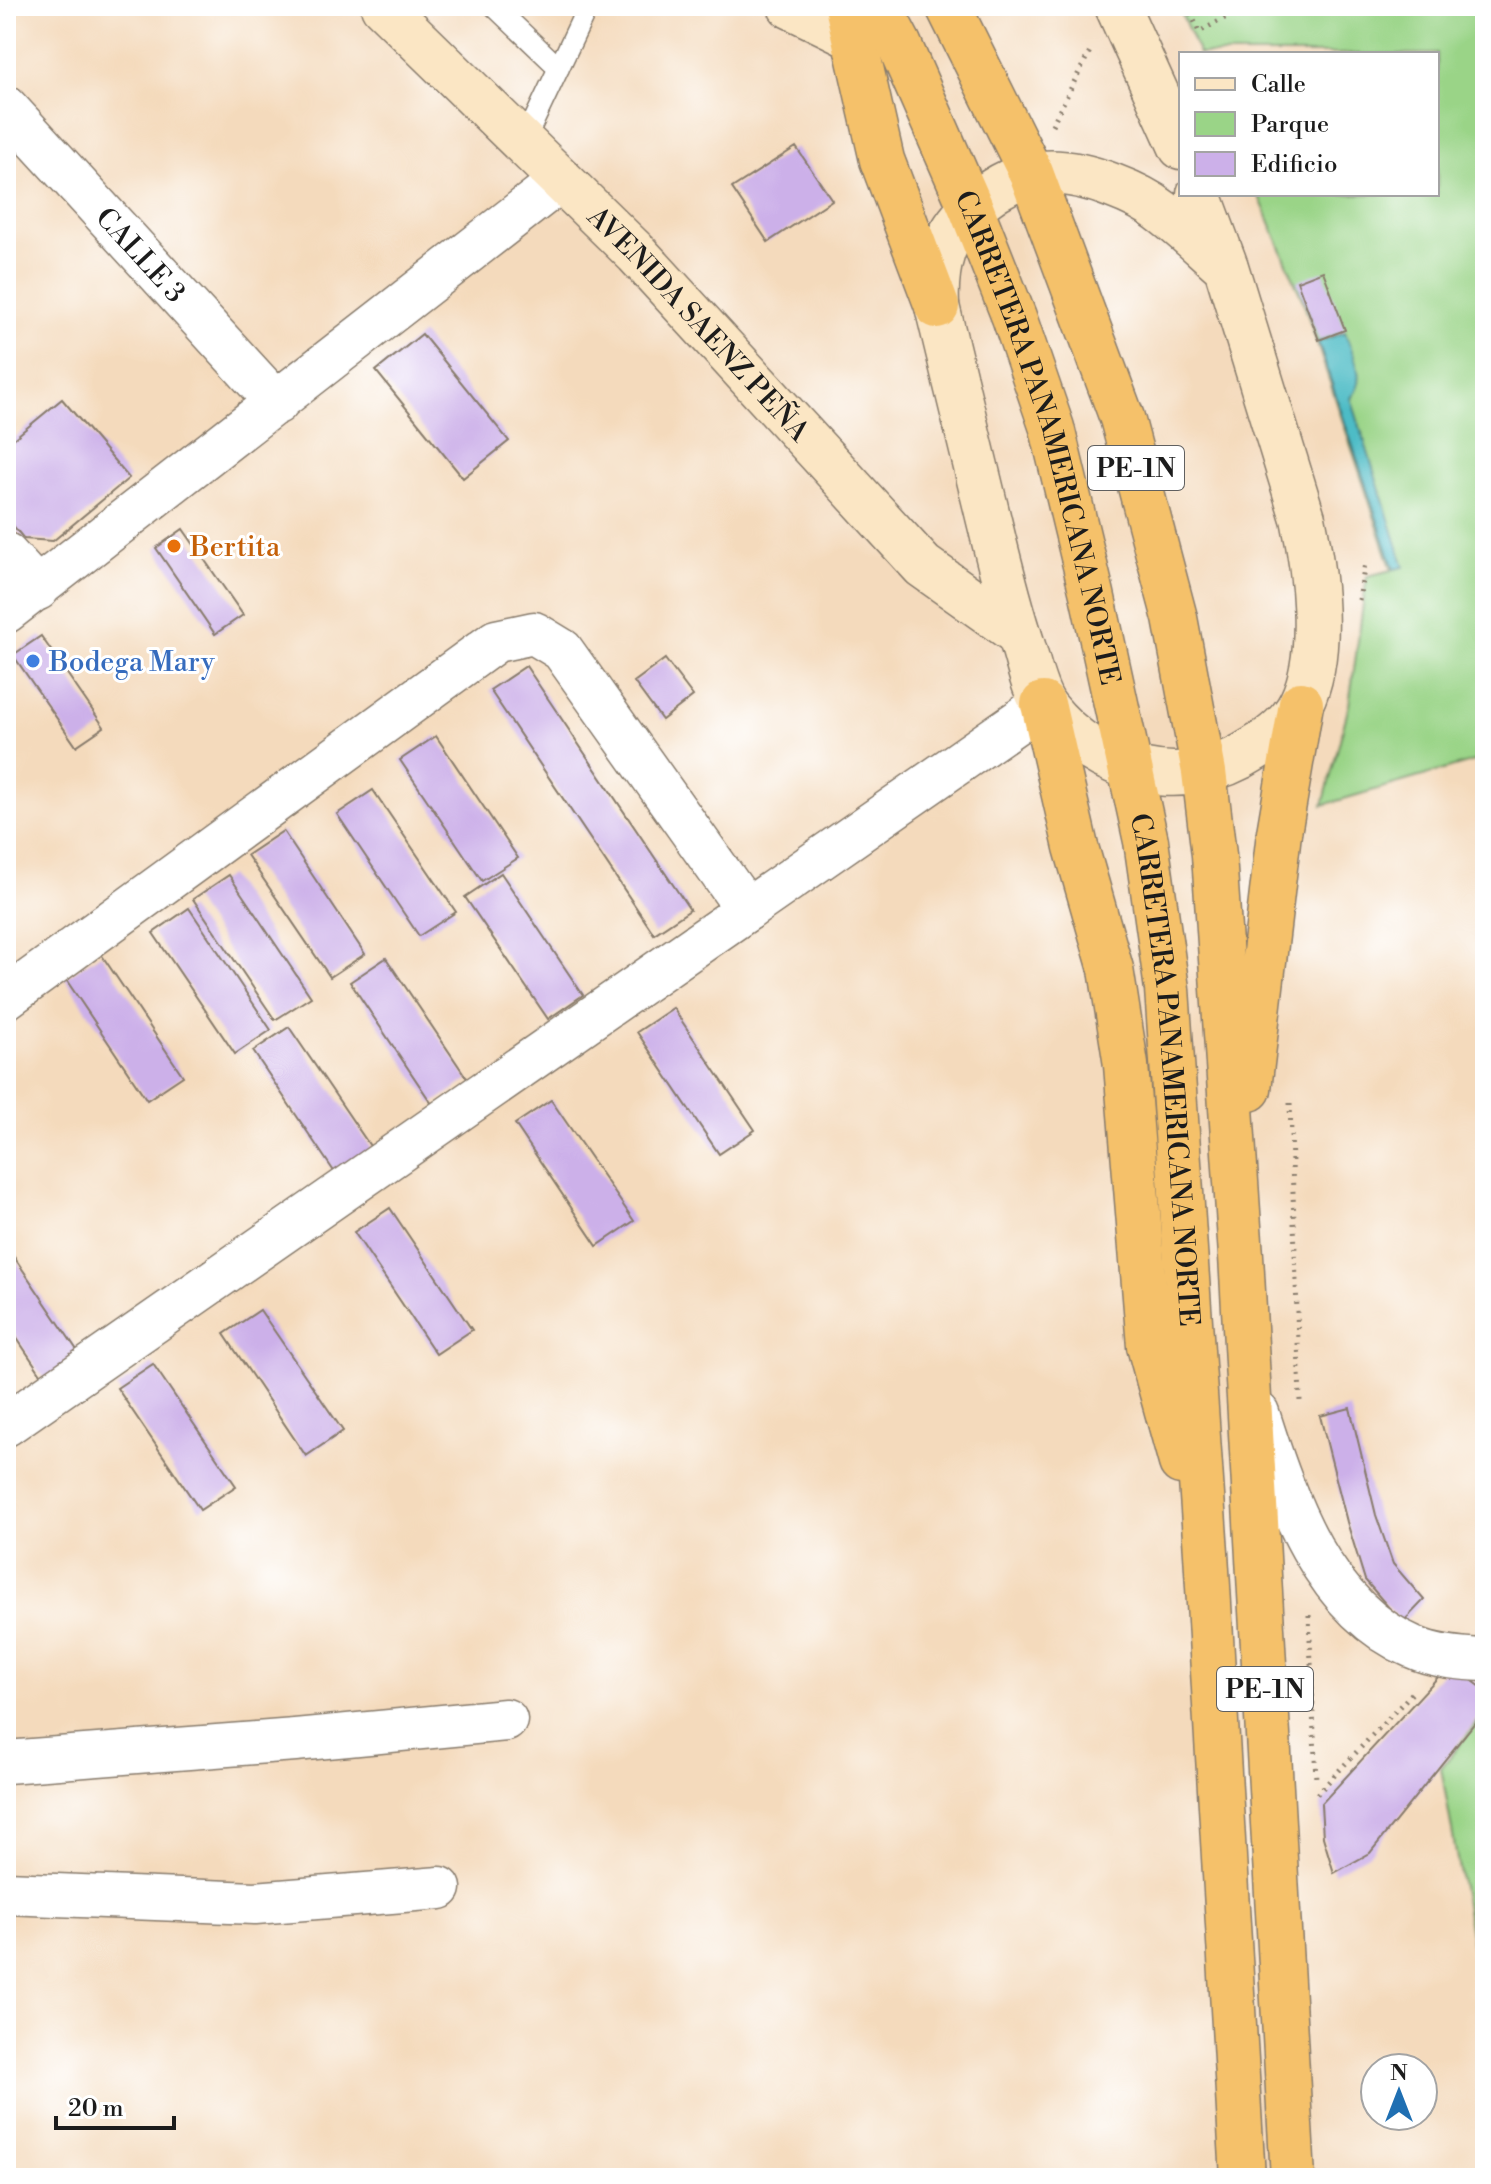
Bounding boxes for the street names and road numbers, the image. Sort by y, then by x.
street label: CARRETERA PANAMERICANA NORTE [946,185,1127,688]
street label: AVENIDA SAENZ PEÑA [579,199,817,450]
street label: CALLE 3 [88,201,192,310]
road number: PE-1N [1088,446,1184,490]
street label: CARRETERA PANAMERICANA NORTE [1121,810,1206,1328]
road number: PE-1N [1217,1667,1313,1711]

